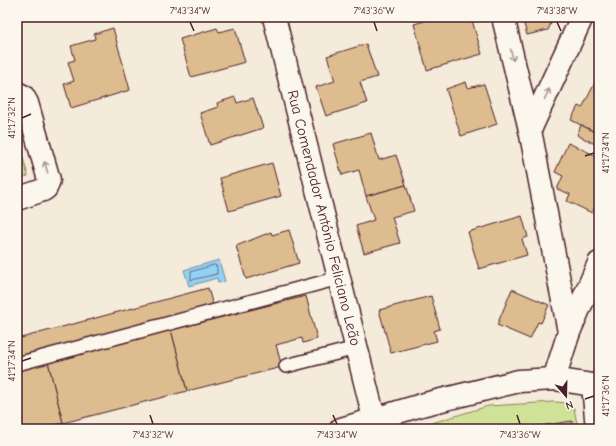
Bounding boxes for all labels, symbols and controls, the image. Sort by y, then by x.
text: 7°43'34"W [170,5,211,17]
text: 7°43'36"W [354,5,395,17]
text: 7°43'38"W [537,5,578,17]
one-way arrow [509,48,517,61]
street label: Rua Comendador António Feliciano Leão [284,88,365,348]
one-way arrow [544,89,551,101]
text: 41°17'32"N [6,97,18,139]
text: 41°17'34"N [600,132,612,174]
one-way arrow [42,161,49,174]
text: 41°17'34"N [6,340,18,382]
text: 41°17'36"N [600,375,612,417]
north arrow [546,376,586,416]
text: N [564,398,575,412]
text: 7°43'32"W [133,429,174,441]
text: 7°43'34"W [317,429,358,441]
text: 7°43'36"W [500,429,541,441]

